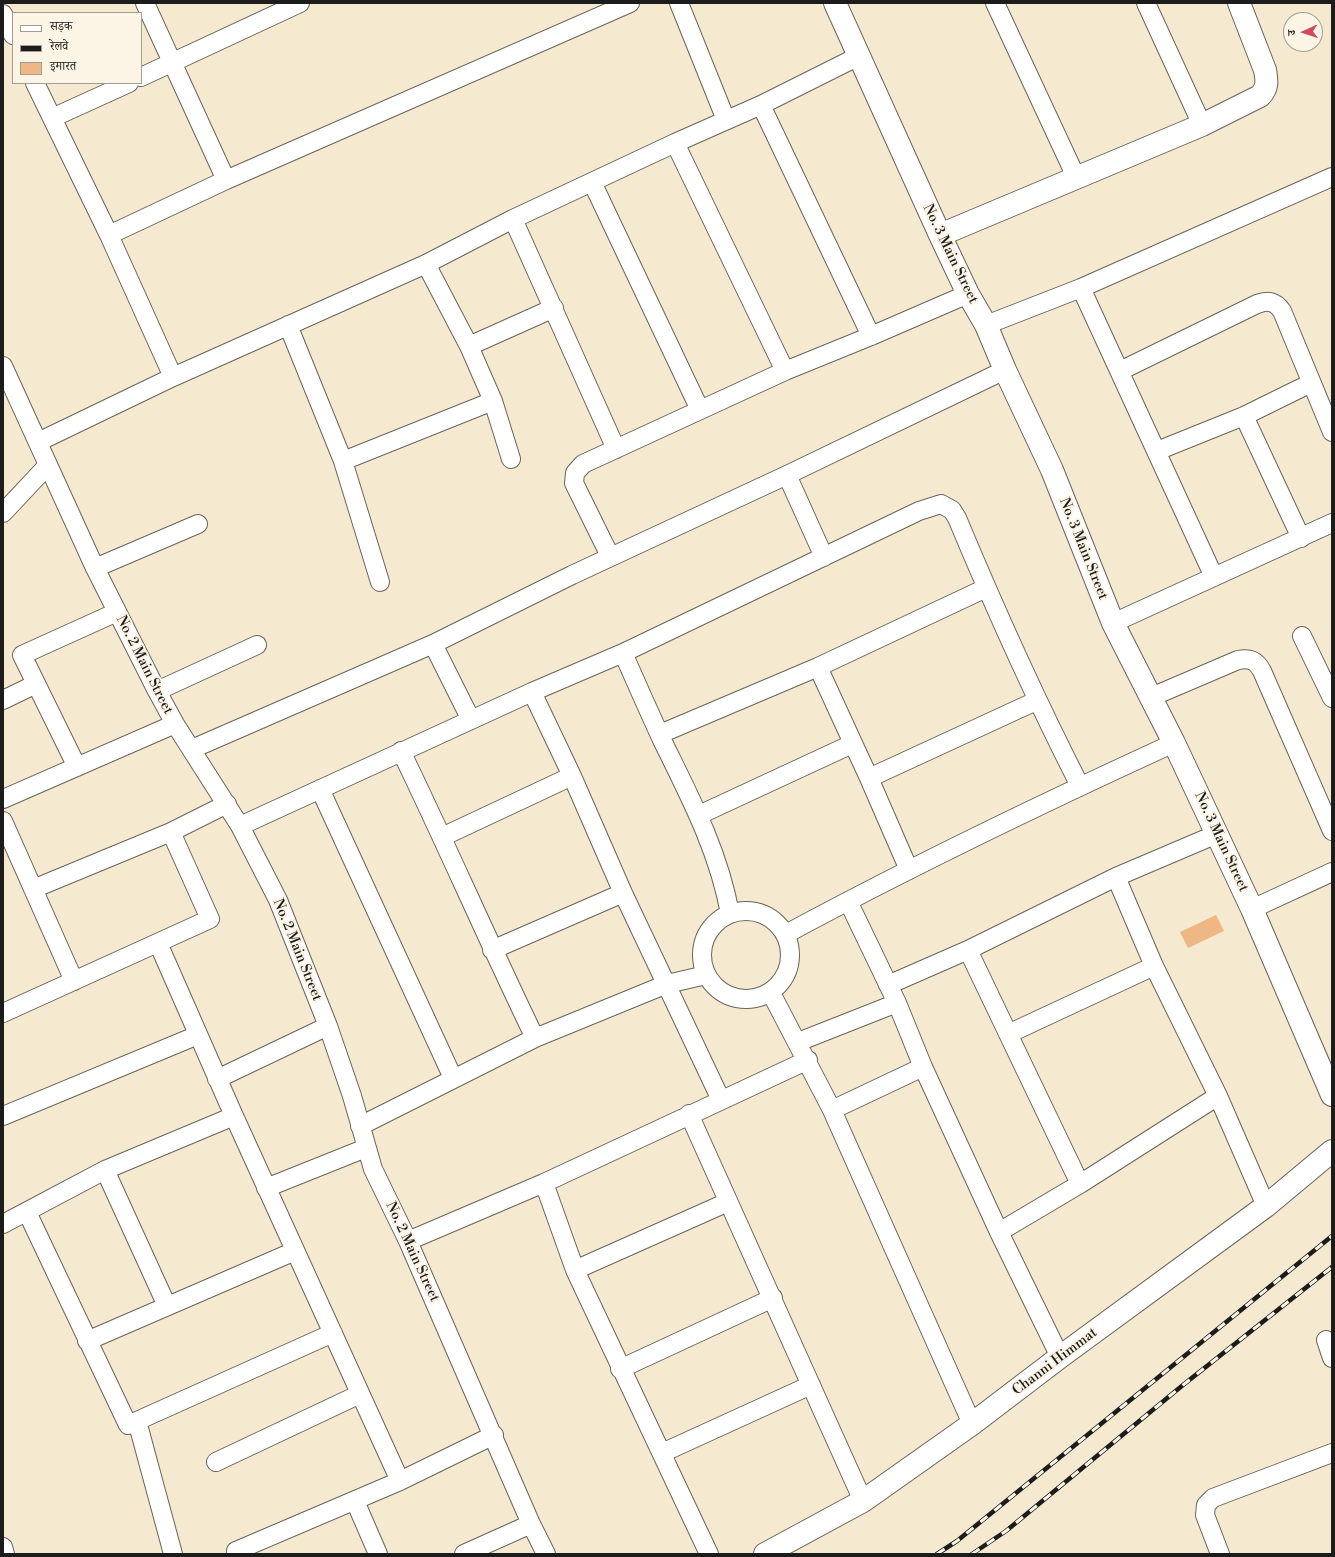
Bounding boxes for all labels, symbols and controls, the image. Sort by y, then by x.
legend [12,12,142,84]
north arrow [1283,12,1323,52]
text: सड़क [50,19,73,34]
text: उ [1285,29,1299,36]
text: रेलवे [50,39,68,54]
text: इमारत [50,59,76,74]
street label: No. 3 Main Street [919,202,981,306]
street label: No. 3 Main Street [1055,496,1111,602]
street label: No. 2 Main Street [112,613,176,717]
street label: No. 3 Main Street [1191,789,1251,895]
street label: No. 2 Main Street [269,897,325,1003]
street label: No. 2 Main Street [381,1199,443,1305]
street label: Channi Himmat [1009,1325,1101,1399]

